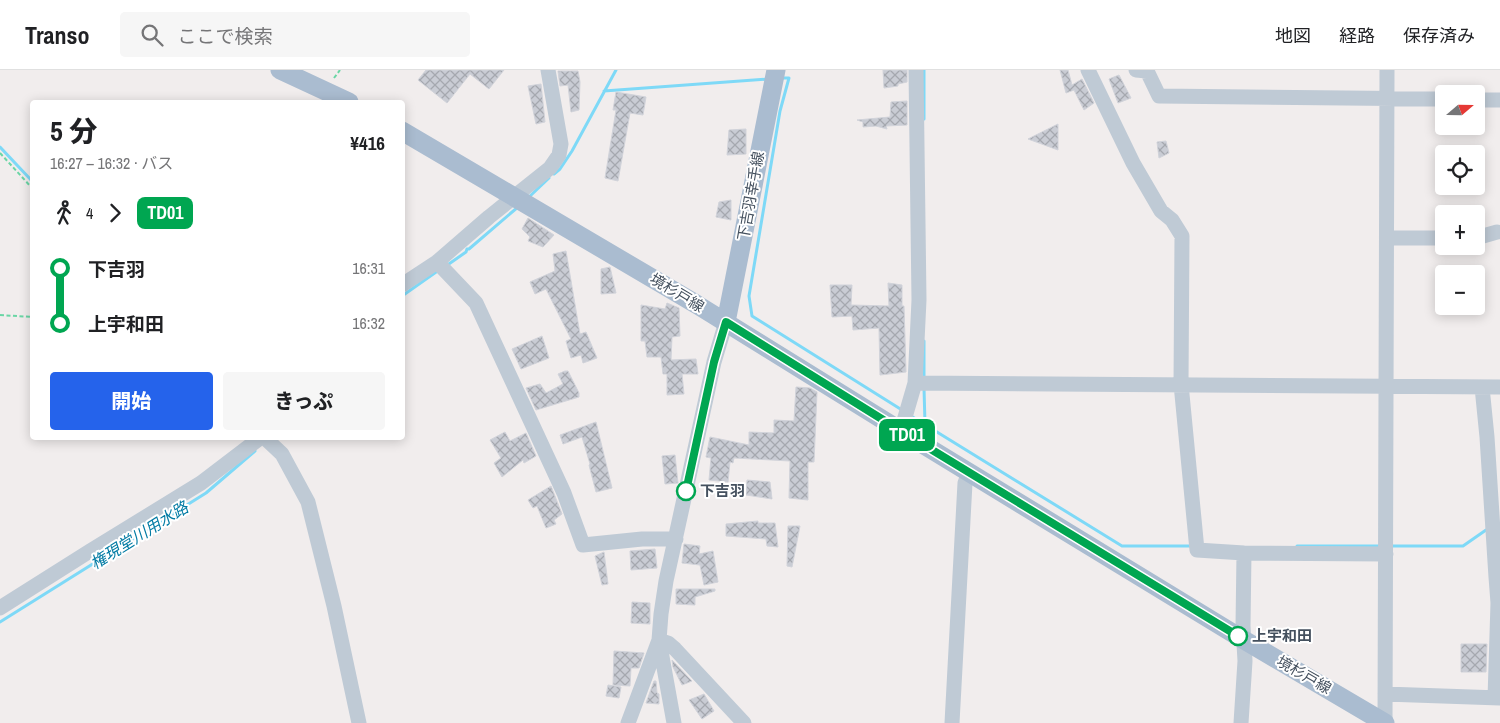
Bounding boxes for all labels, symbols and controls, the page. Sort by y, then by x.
search box [120,12,470,57]
text: Transo [25,19,90,51]
icon: search [138,21,166,49]
text: ここで検索 [178,23,273,49]
text: 地図 [1275,23,1311,48]
text: 経路 [1339,23,1375,48]
text: 保存済み [1403,23,1475,48]
north arrow [1435,85,1485,135]
map controls [1435,85,1485,315]
text: 5 分 [50,112,97,150]
text: ¥416 [350,130,385,156]
button: locate [1435,145,1485,195]
street label: 下吉羽幸手線 [732,150,769,242]
text: 16:27 – 16:32 · バス [50,152,173,174]
icon: walk [50,199,78,227]
icon: forward [101,199,129,227]
text: TD01 [147,200,183,225]
text: 4 [86,202,93,224]
button: + [1435,205,1485,255]
text: 下吉羽 [88,256,145,282]
text: 16:31 [352,257,385,279]
button: − [1435,265,1485,315]
street label: 境杉戸線 [646,268,708,317]
text: 上宇和田 [88,311,164,337]
text: 16:32 [352,312,385,334]
button: 開始 [50,372,213,430]
button: きっぷ [223,372,385,430]
line badge: TD01 [872,419,942,451]
text: TD01 [889,422,925,447]
place label: 下吉羽 [700,480,745,501]
marker: 下吉羽 [676,481,696,501]
water label: 権現堂川用水路 [86,495,194,574]
place label: 上宇和田 [1252,625,1312,646]
marker: 上宇和田 [1228,626,1248,646]
street label: 境杉戸線 [1273,650,1335,699]

